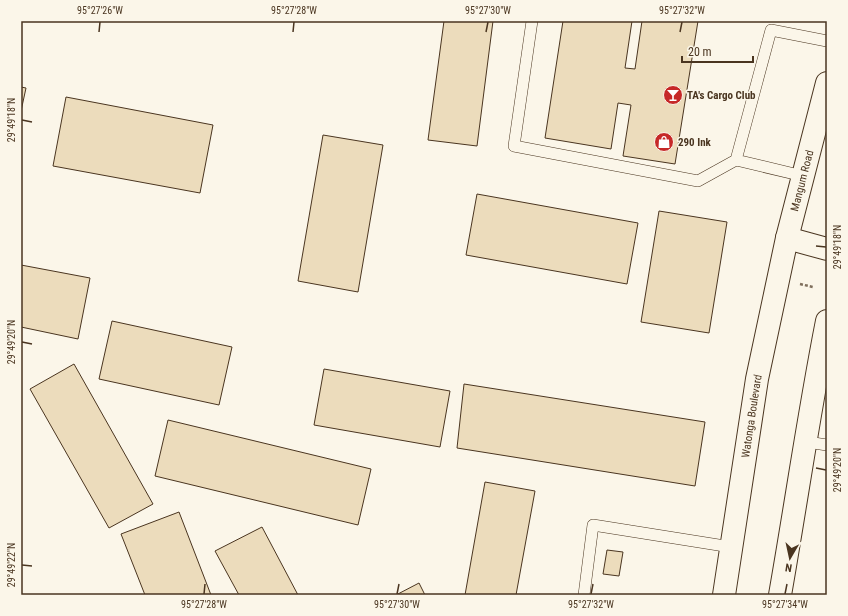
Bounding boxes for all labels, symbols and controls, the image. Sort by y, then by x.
text: 95°27'26"W [77,5,123,16]
text: 95°27'28"W [271,5,317,16]
text: 95°27'30"W [465,5,511,16]
text: 95°27'32"W [659,5,705,16]
scale bar [682,38,753,64]
text: 20 m [688,45,712,59]
bar icon: TA's Cargo Club [662,84,684,106]
place label: TA's Cargo Club [687,89,756,102]
text: 29°49'18"N [6,98,17,142]
shop icon: 290 Ink [653,131,675,153]
place label: 290 Ink [678,136,712,149]
street label: Mangum Road [788,149,816,212]
text: 29°49'18"N [832,225,843,269]
text: 29°49'20"N [6,320,17,364]
street label: Watonga Boulevard [739,373,764,459]
text: 29°49'20"N [832,448,843,492]
north arrow [770,538,810,578]
text: 29°49'22"N [6,543,17,587]
text: N [784,560,793,574]
text: 95°27'28"W [181,599,227,610]
text: 95°27'30"W [374,599,420,610]
text: 95°27'32"W [568,599,614,610]
text: 95°27'34"W [762,599,808,610]

